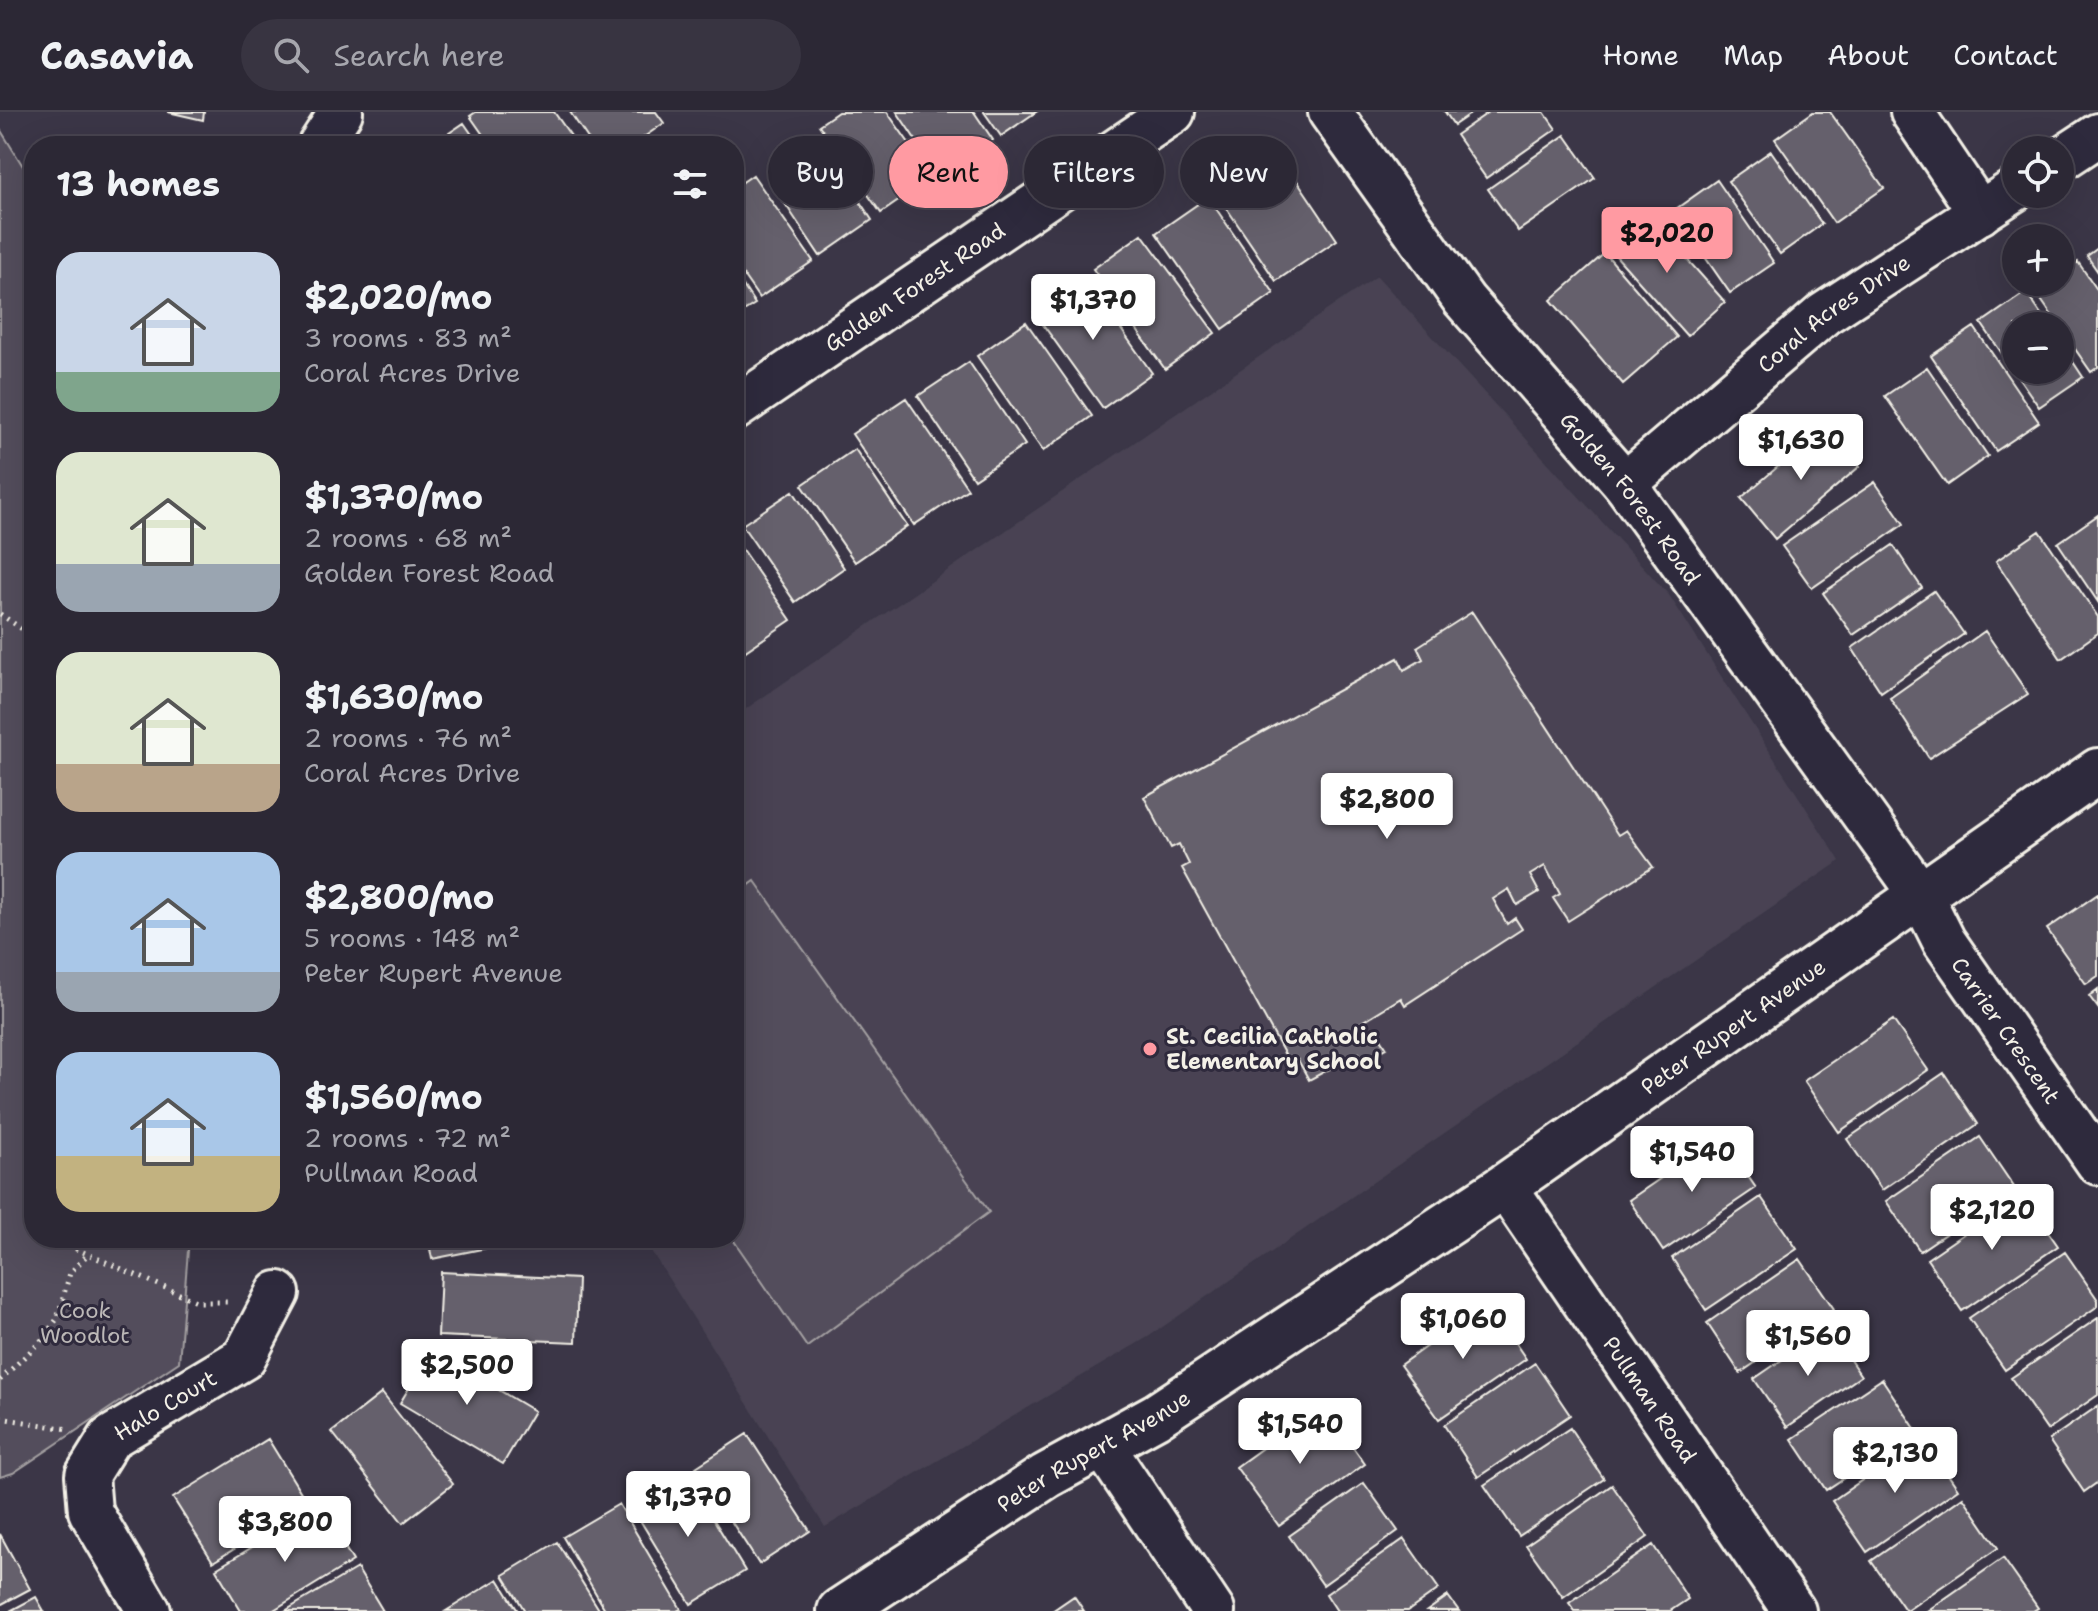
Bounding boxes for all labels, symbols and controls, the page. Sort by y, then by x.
search box [241,19,801,91]
text: Casavia [40,30,193,81]
icon: search [269,33,313,77]
text: Search here [333,35,505,76]
text: Home [1602,36,1679,74]
text: Map [1723,36,1783,74]
text: About [1827,36,1909,74]
text: Contact [1953,36,2058,74]
chip: Buy [768,136,873,208]
chip: Rent [889,136,1008,208]
chip: Filters [1024,136,1164,208]
chip: New [1180,136,1297,208]
map controls [2002,136,2074,384]
button: locate [2002,136,2074,208]
text: 13 homes [56,161,220,207]
icon: filters [668,162,712,206]
pin: $2,020 [1602,207,1732,275]
street label: Golden Forest Road [819,215,1011,358]
text: $2,020 [1620,215,1714,250]
button: + [2002,224,2074,296]
street label: Coral Acres Drive [1751,247,1916,379]
text: $2,020/mo [304,274,493,320]
pin: $1,370 [1028,274,1158,342]
text: $1,370 [1049,282,1137,317]
icon: home [120,284,216,380]
button: − [2002,312,2074,384]
text: 3 rooms · 83 m² [304,320,512,355]
text: Coral Acres Drive [304,355,520,390]
street label: Golden Forest Road [1554,406,1707,590]
pin: $1,630 [1736,414,1866,482]
text: $1,630 [1757,422,1845,457]
text: $1,370/mo [304,474,483,520]
icon: home [120,484,216,580]
text: 2 rooms · 68 m² [304,520,512,555]
text: Golden Forest Road [304,555,554,590]
text: $1,630/mo [304,674,484,720]
icon: home [120,684,216,780]
text: 2 rooms · 76 m² [304,720,512,755]
text: Coral Acres Drive [304,755,520,790]
pin: $2,800 [1322,773,1452,841]
text: $2,800 [1339,781,1435,816]
text: $2,800/mo [304,874,495,920]
icon: home [120,884,216,980]
text: 5 rooms · 148 m² [304,920,520,955]
street label: Carrier Crescent [1945,951,2067,1109]
street label: Peter Rupert Avenue [1635,952,1831,1101]
text: Peter Rupert Avenue [304,955,563,990]
place label: St. Cecilia Catholic Elementary School [1166,1022,1382,1076]
marker: St. Cecilia Catholic Elementary School [1141,1040,1159,1058]
text: $1,560/mo [304,1074,483,1120]
icon: home [120,1084,216,1180]
text: 2 rooms · 72 m² [304,1120,511,1155]
pin: $1,540 [1627,1126,1757,1194]
text: $1,540 [1648,1134,1736,1169]
text: Pullman Road [304,1155,478,1190]
pin: $2,120 [1927,1184,2057,1252]
text: $2,120 [1949,1192,2035,1227]
pin: $1,060 [1398,1293,1528,1361]
park label: Cook Woodlot [40,1296,130,1350]
text: $1,060 [1419,1301,1507,1336]
pin: $1,560 [1743,1310,1873,1378]
text: $1,560 [1764,1318,1852,1353]
street label: Pullman Road [1597,1330,1704,1468]
pin: $2,500 [402,1339,532,1407]
text: $2,500 [419,1347,515,1382]
street label: Halo Court [108,1363,222,1447]
street label: Peter Rupert Avenue [991,1383,1196,1519]
pin: $1,540 [1235,1398,1365,1466]
text: $1,540 [1256,1406,1344,1441]
pin: $2,130 [1830,1427,1960,1495]
text: $2,130 [1851,1435,1939,1470]
pin: $1,370 [623,1471,753,1539]
text: $1,370 [644,1479,732,1514]
pin: $3,800 [220,1496,350,1564]
text: $3,800 [237,1504,333,1539]

